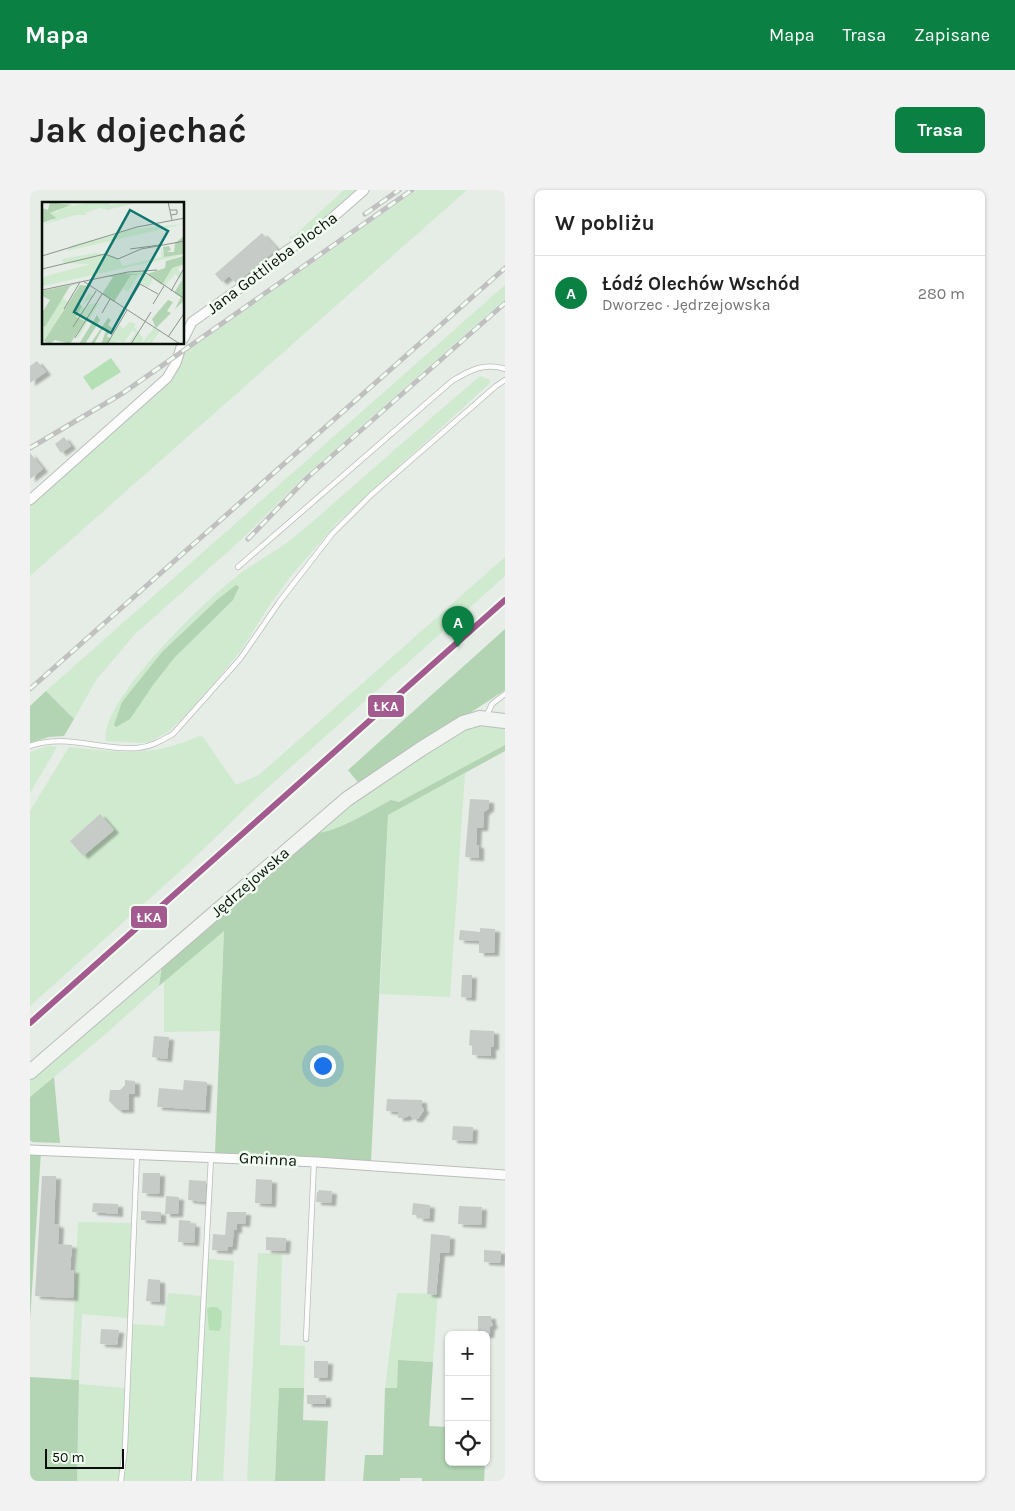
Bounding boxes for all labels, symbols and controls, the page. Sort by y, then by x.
text: Mapa [25,21,89,49]
text: Mapa [769,24,815,46]
text: Trasa [843,24,886,46]
text: Zapisane [914,24,990,46]
button: Trasa [895,107,985,153]
text: Jak dojechać [30,110,246,151]
inset map [42,202,185,345]
street label: Jana Gottlieba Blocha [203,208,341,318]
text: W pobliżu [555,211,655,235]
text: Łódź Olechów Wschód [602,273,800,295]
text: A [566,284,576,303]
text: 280 m [918,284,965,303]
text: Dworzec · Jędrzejowska [602,295,771,314]
pin: A [442,606,474,647]
line badge: ŁKA [367,694,405,718]
text: ŁKA [374,698,399,715]
street label: Jędrzejowska [207,843,293,921]
line badge: ŁKA [130,905,168,929]
text: ŁKA [137,909,162,926]
your location [310,1053,336,1079]
street label: Gminna [238,1148,298,1170]
map controls [445,1331,490,1466]
button: + [445,1331,490,1376]
button: − [445,1376,490,1421]
button: locate [445,1421,490,1466]
scale bar [45,1446,124,1469]
text: 50 m [52,1449,85,1466]

